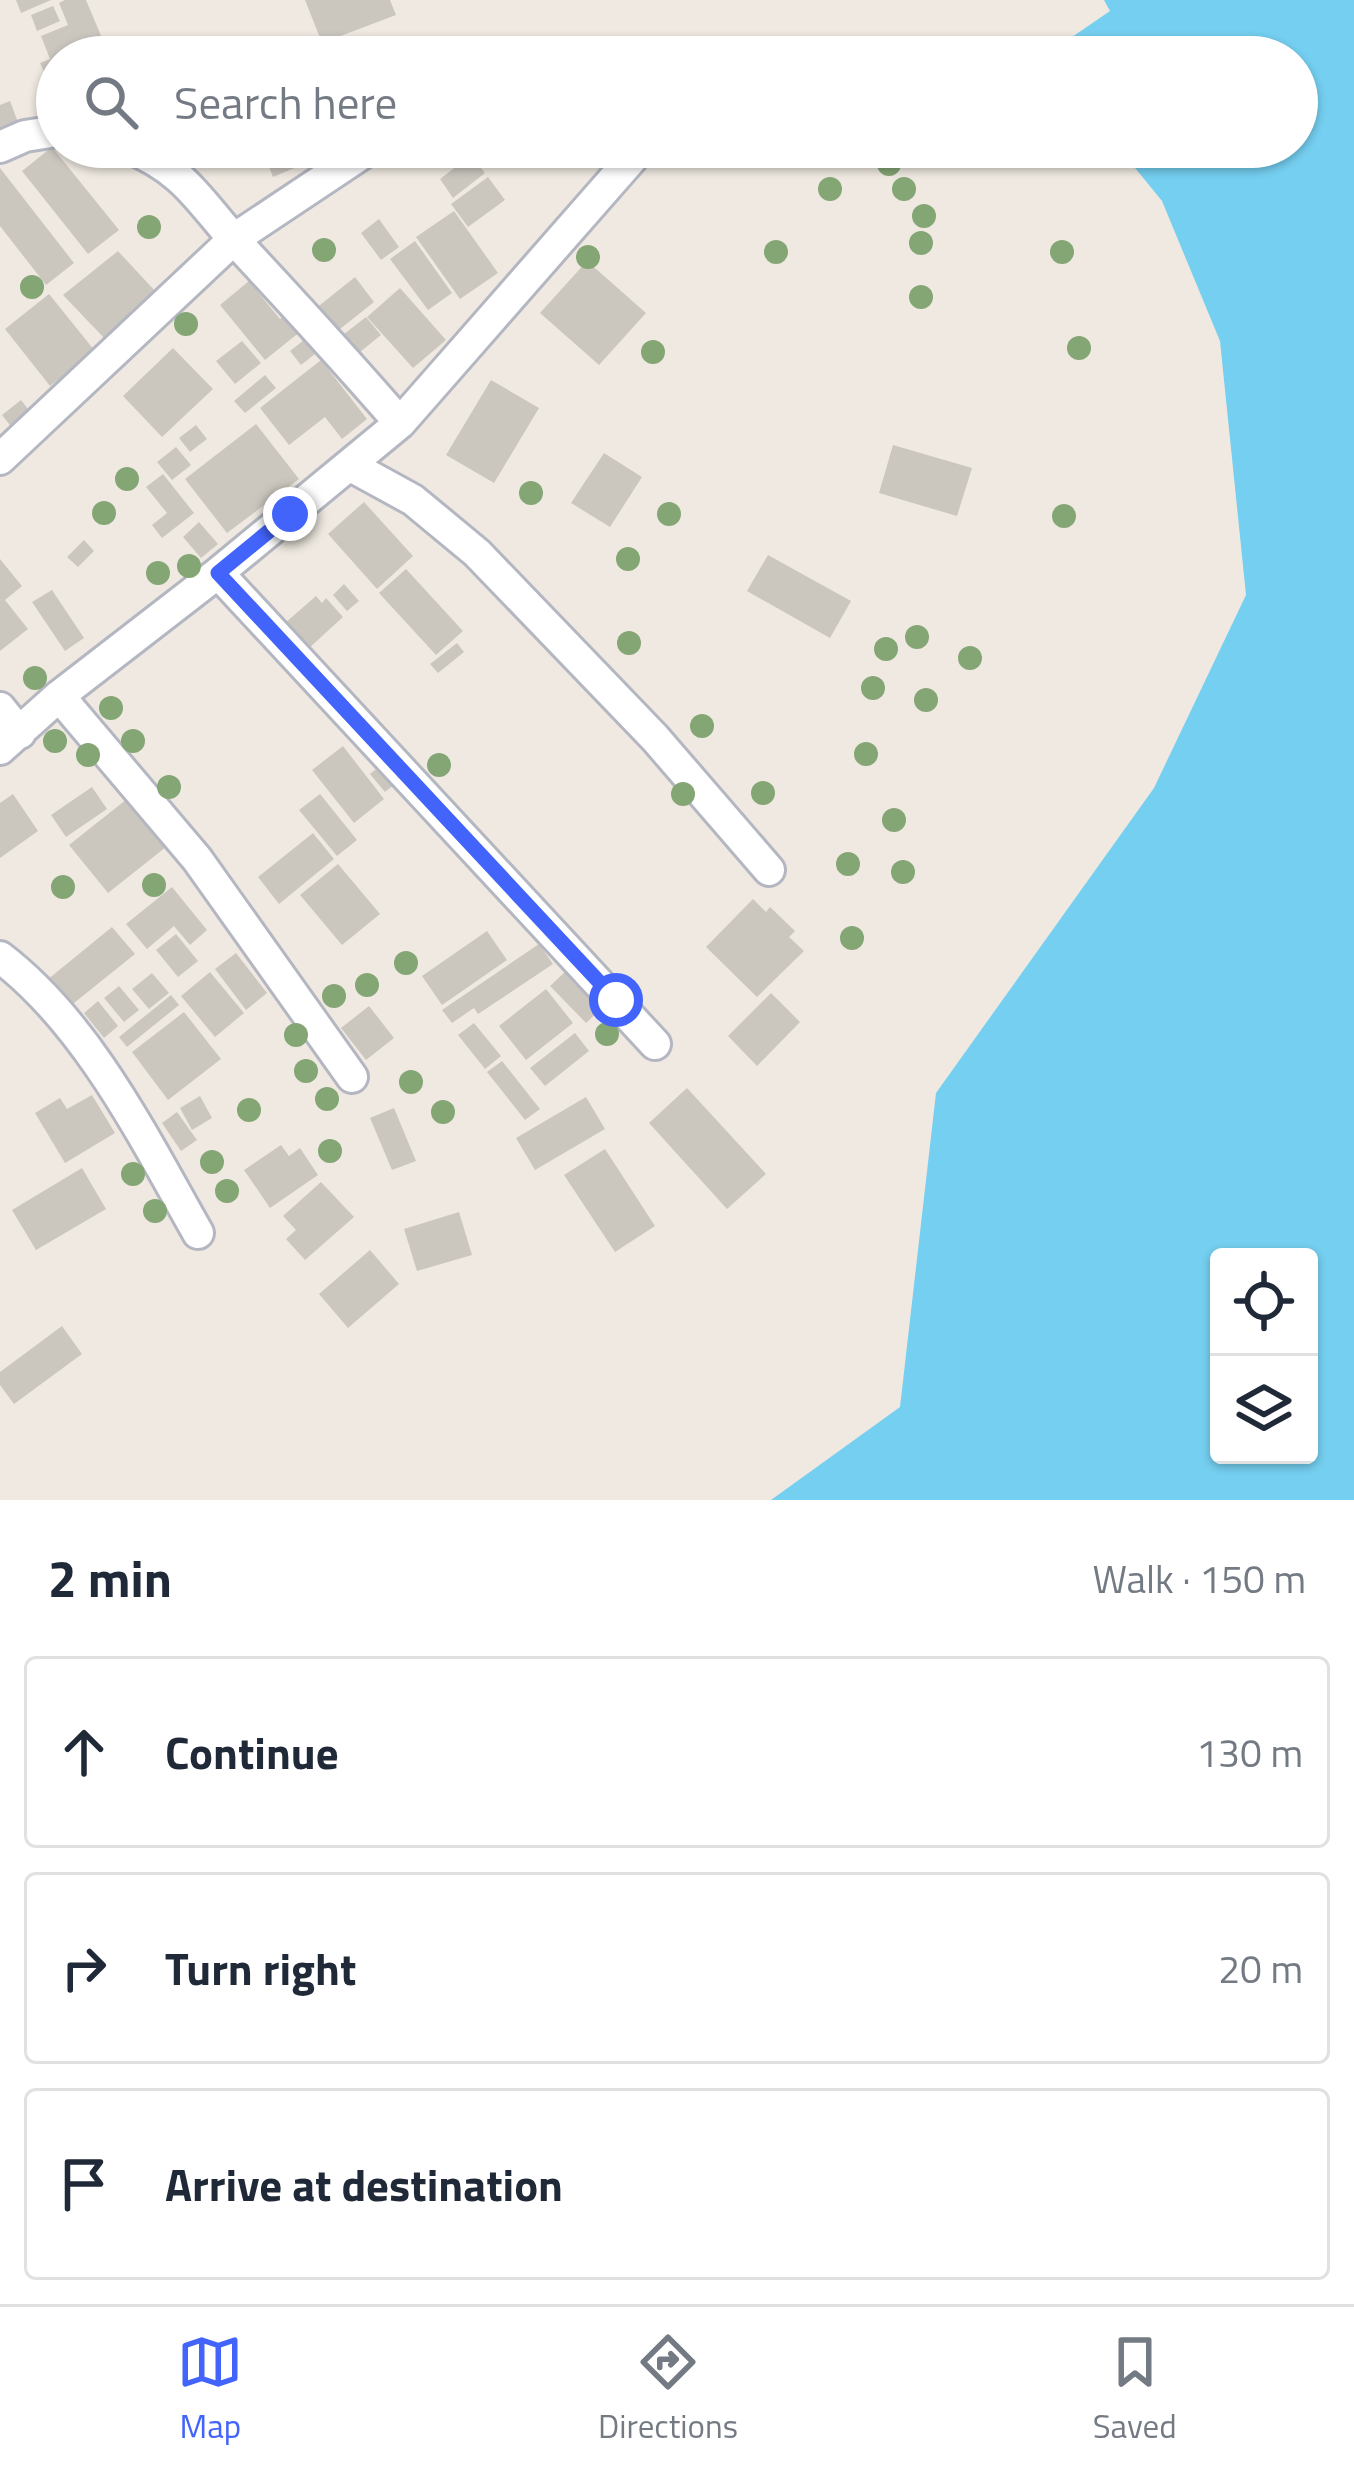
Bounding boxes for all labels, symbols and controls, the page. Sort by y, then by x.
search box [36,36,1318,168]
text: Search here [174,68,397,136]
icon: search [78,69,144,135]
route end [263,487,317,541]
route start [589,973,643,1027]
map controls [1210,1248,1318,1464]
button: locate [1210,1248,1318,1356]
button: layers [1210,1356,1318,1464]
text: 2 min [48,1539,172,1617]
text: Walk · 150 m [1092,1549,1306,1608]
text: Continue [165,1718,339,1786]
icon: ahead [51,1719,117,1785]
text: 130 m [1196,1723,1303,1782]
text: Turn right [165,1934,356,2002]
icon: right [51,1935,117,2001]
text: 20 m [1218,1939,1303,1998]
text: Arrive at destination [165,2150,563,2218]
icon: arrive [51,2151,117,2217]
tab: Map [177,2329,243,2451]
tab: Directions [598,2329,738,2451]
tab: Saved [1093,2329,1177,2451]

